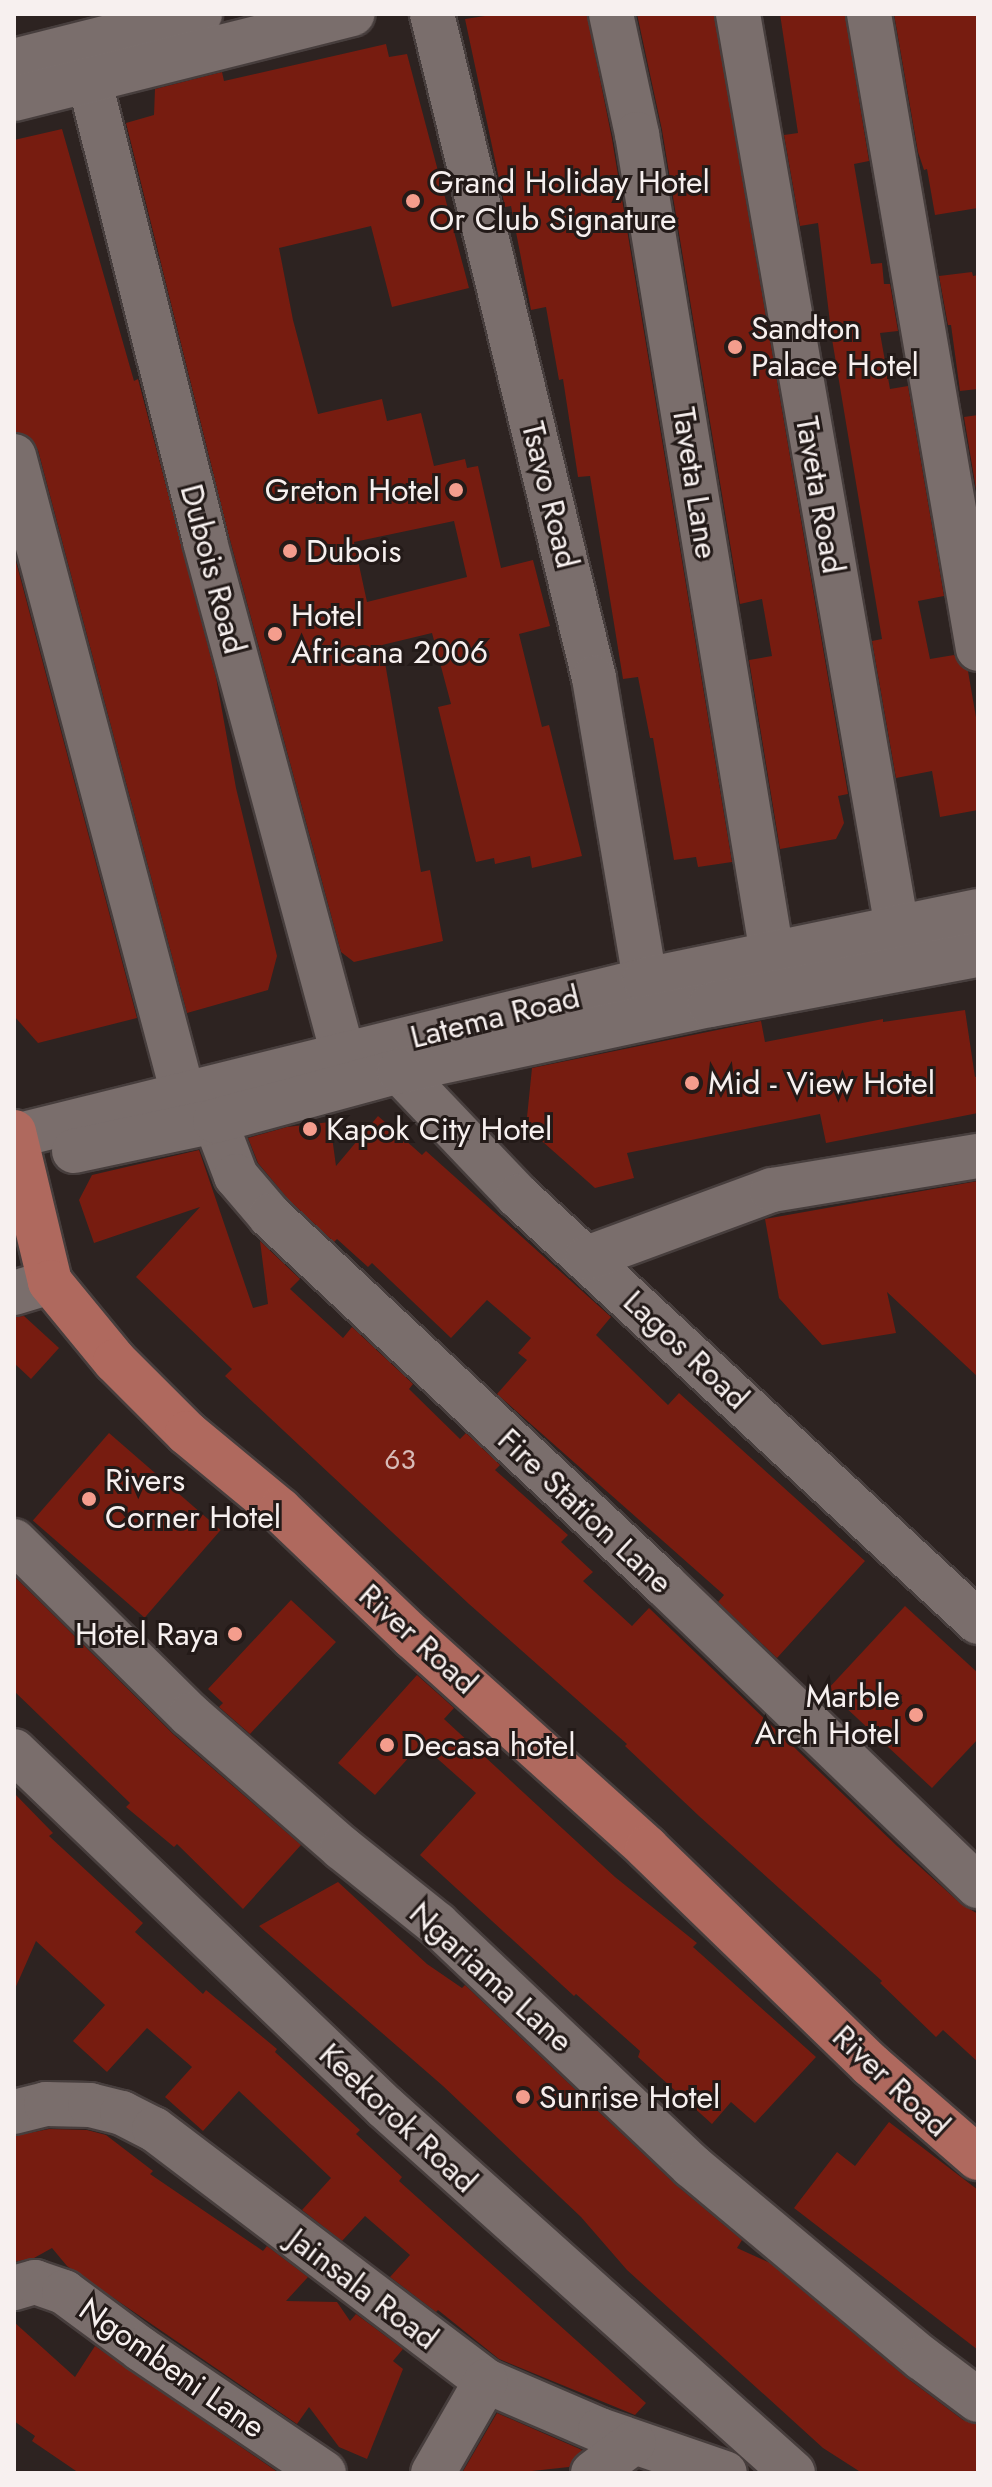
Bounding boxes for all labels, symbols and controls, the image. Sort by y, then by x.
place label: Grand Holiday Hotel Or Club Signature [429,164,710,239]
marker: Grand Holiday Hotel Or Club Signature [404,192,422,210]
place label: Sandton Palace Hotel [751,310,919,385]
marker: Sandton Palace Hotel [726,338,744,356]
street label: Taveta Lane [664,405,726,561]
street label: Taveta Road [787,414,853,576]
street label: Tsavo Road [513,418,587,572]
place label: Greton Hotel [265,471,440,509]
street label: Dubois Road [172,480,254,658]
marker: Greton Hotel [447,481,465,499]
place label: Dubois [306,532,401,570]
marker: Dubois [281,542,299,560]
place label: Hotel Africana 2006 [291,597,488,672]
marker: Hotel Africana 2006 [266,625,284,643]
street label: Latema Road [406,977,584,1057]
place label: Mid - View Hotel [708,1064,935,1102]
marker: Mid - View Hotel [683,1074,701,1092]
place label: Kapok City Hotel [326,1110,552,1148]
marker: Kapok City Hotel [301,1120,319,1138]
street label: Lagos Road [615,1282,757,1418]
street label: Fire Station Lane [490,1420,680,1602]
house number: 63 [384,1443,416,1477]
place label: Rivers Corner Hotel [105,1462,281,1537]
marker: Rivers Corner Hotel [80,1490,98,1508]
street label: River Road [351,1576,485,1702]
place label: Hotel Raya [75,1615,219,1653]
marker: Hotel Raya [226,1625,244,1643]
place label: Marble Arch Hotel [755,1678,900,1753]
marker: Marble Arch Hotel [907,1706,925,1724]
place label: Decasa hotel [403,1726,576,1764]
marker: Decasa hotel [378,1736,396,1754]
street label: Ngariama Lane [402,1894,580,2060]
street label: River Road [825,2017,957,2145]
street label: Keekorok Road [311,2035,485,2201]
place label: Sunrise Hotel [539,2078,720,2116]
marker: Sunrise Hotel [514,2088,532,2106]
street label: Jainsala Road [280,2220,446,2358]
street label: Ngombeni Lane [72,2290,272,2446]

